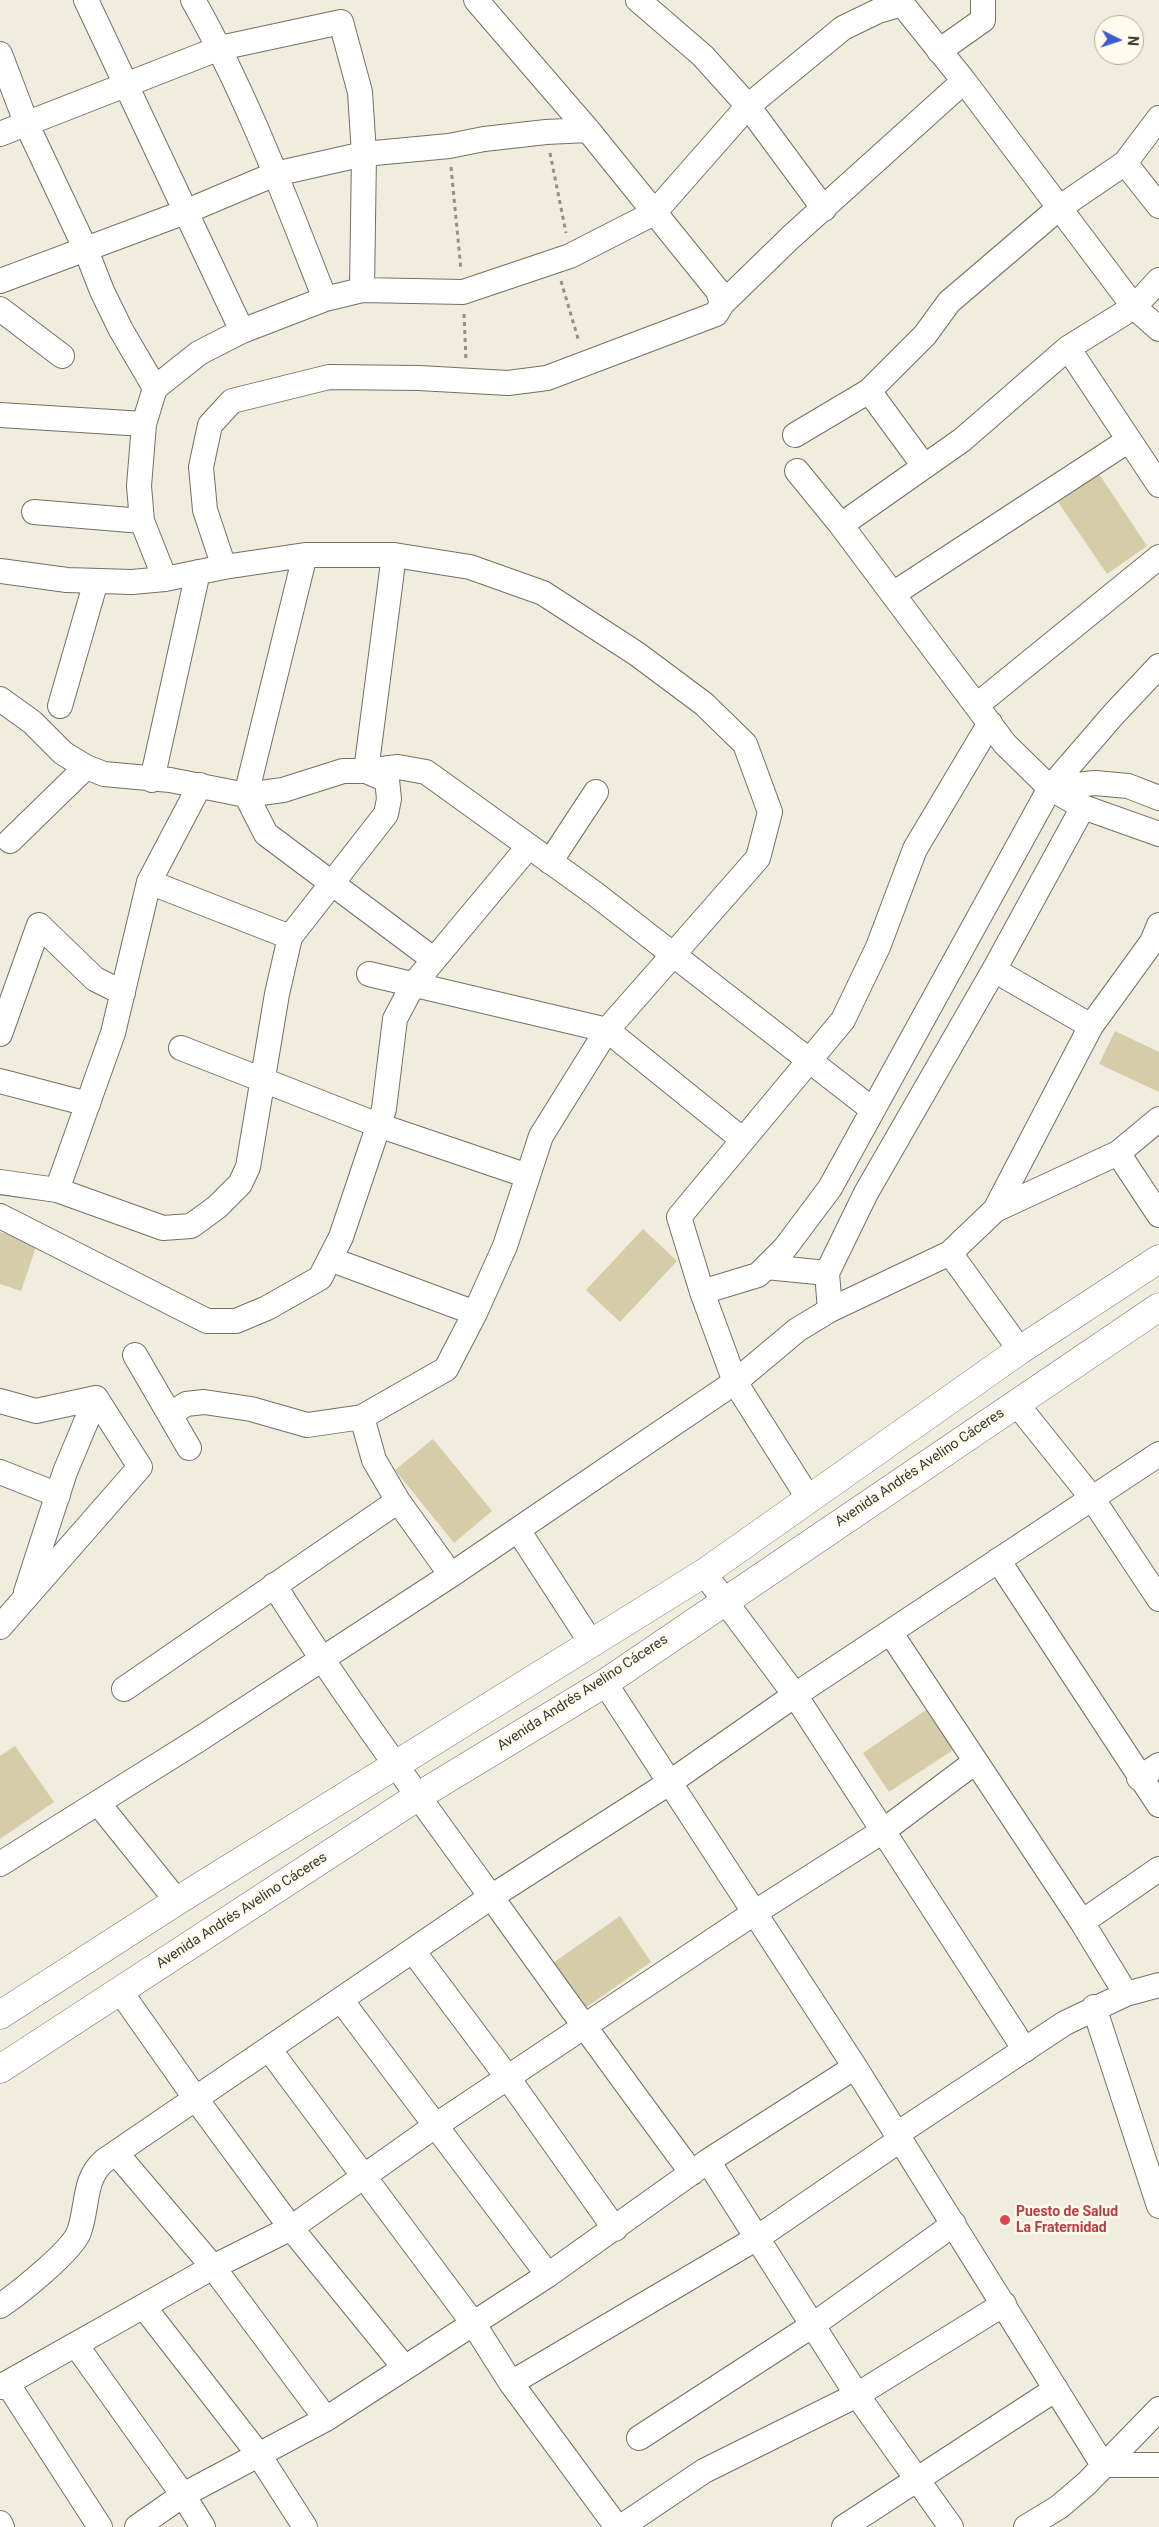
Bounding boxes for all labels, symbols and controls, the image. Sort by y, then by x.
north arrow [1094,15,1144,65]
text: N [1125,35,1141,46]
street label: Avenida Andrés Avelino Cáceres [832,1405,1008,1531]
street label: Avenida Andrés Avelino Cáceres [494,1631,672,1755]
street label: Avenida Andrés Avelino Cáceres [153,1849,331,1973]
place label: Puesto de Salud La Fraternidad [1016,2204,1118,2236]
marker: Puesto de Salud La Fraternidad [998,2213,1012,2227]

